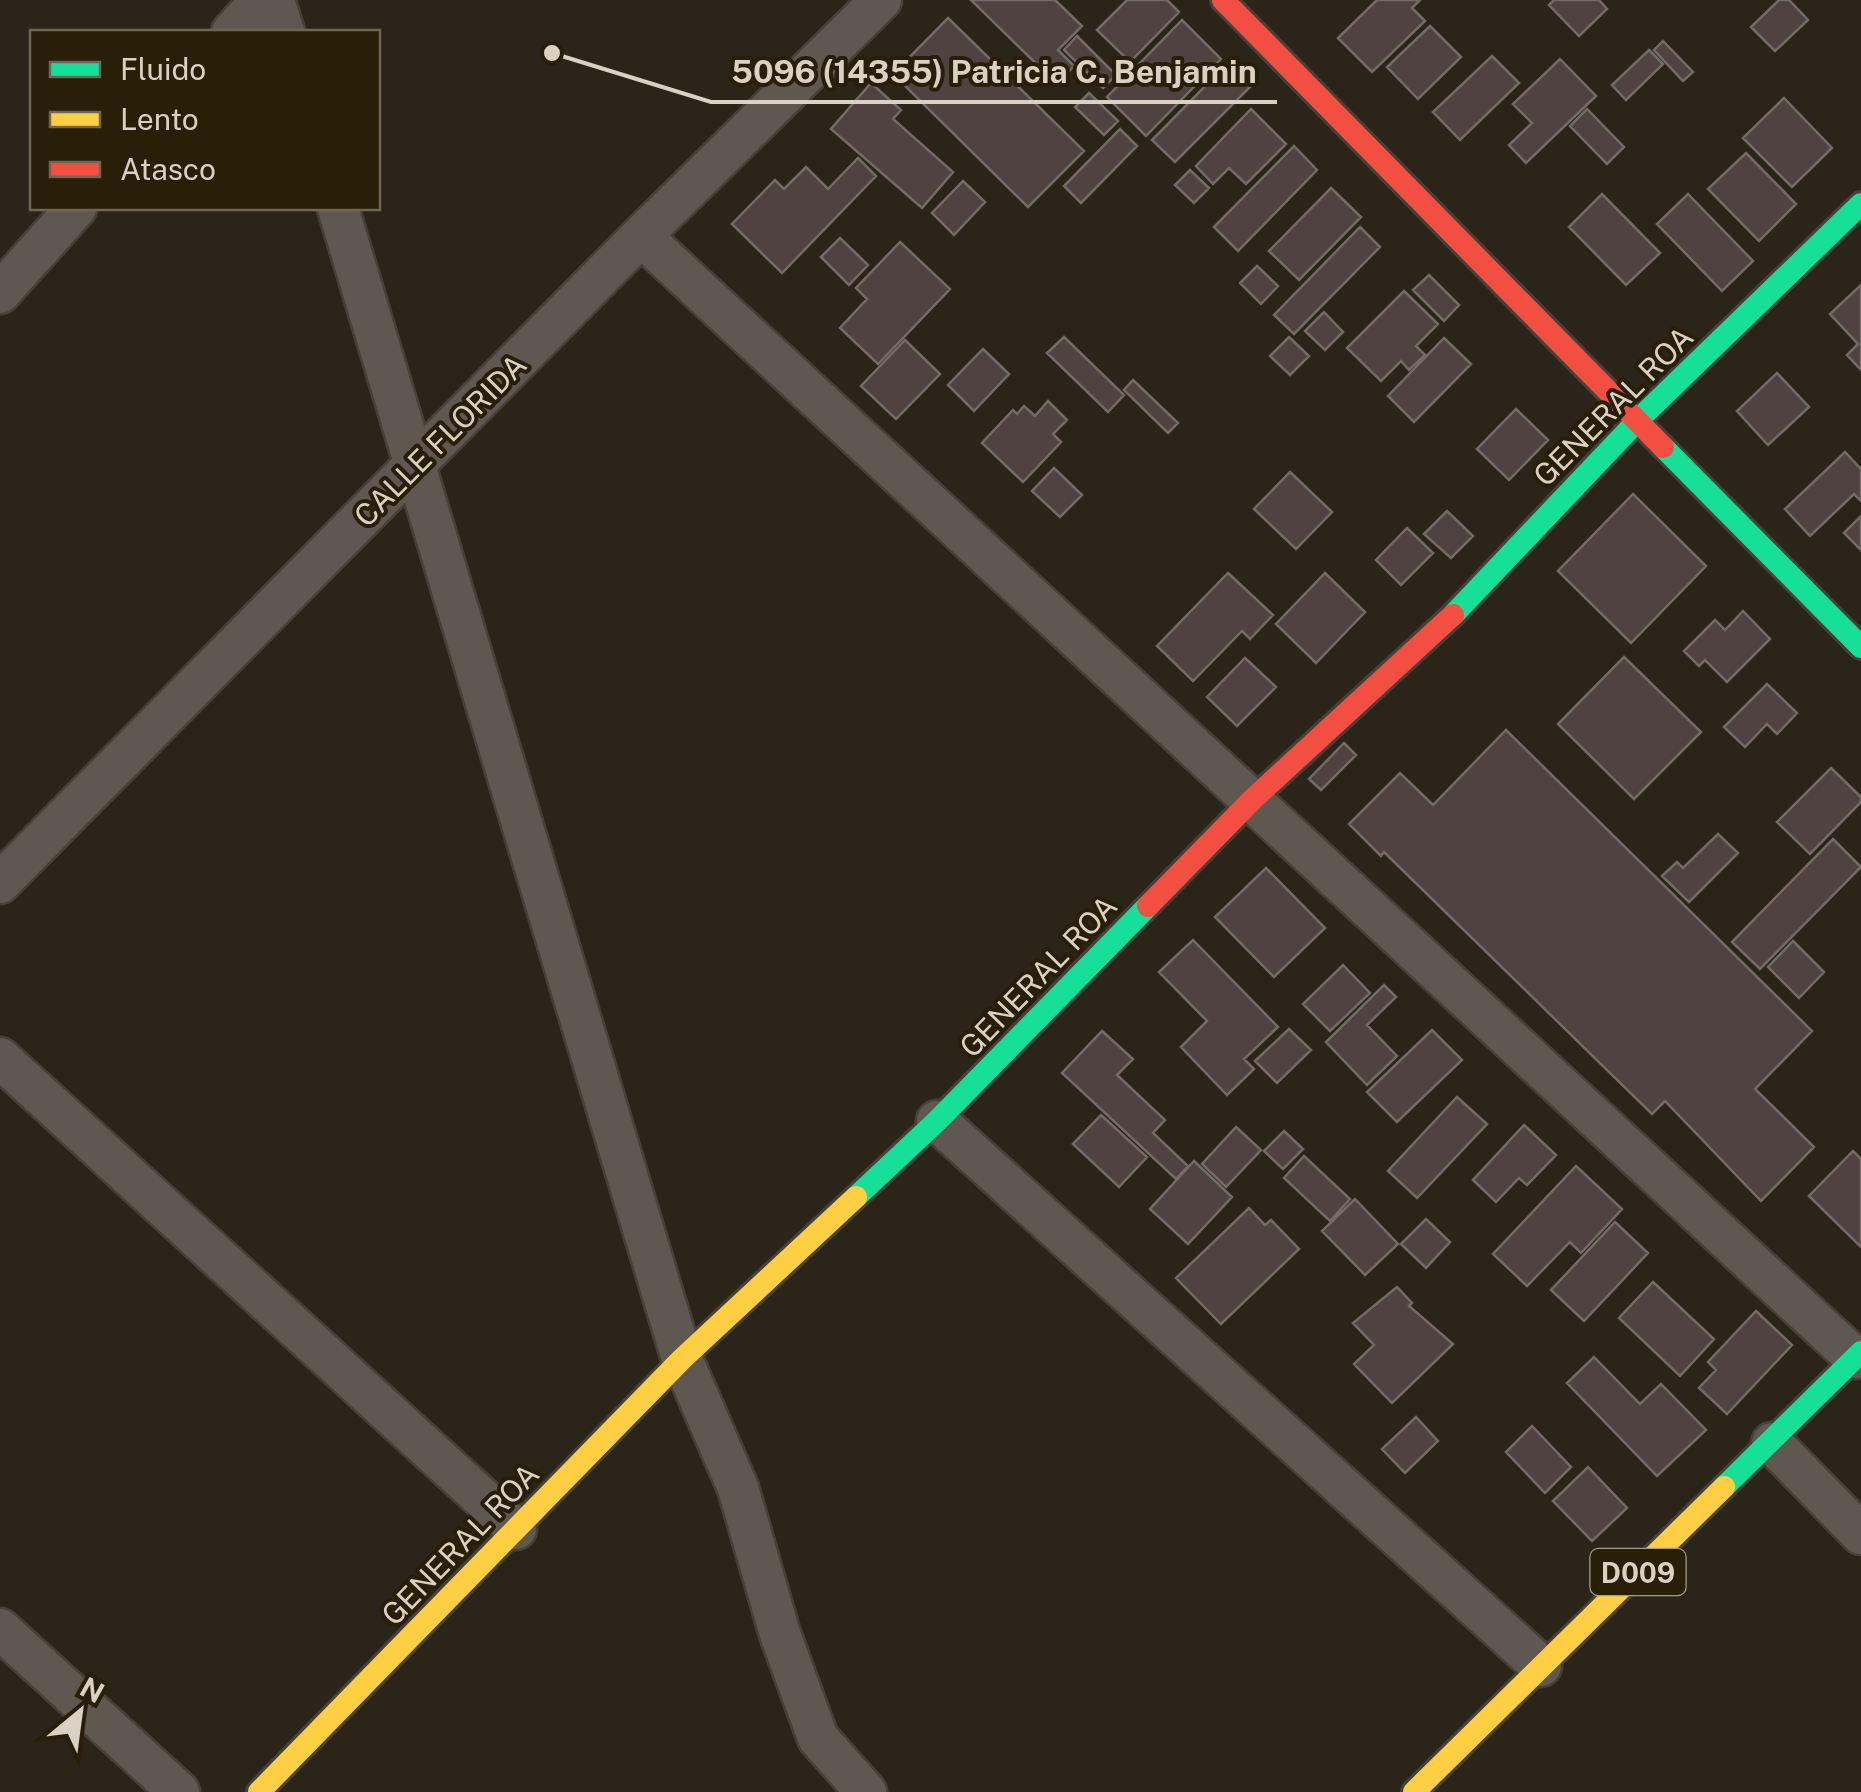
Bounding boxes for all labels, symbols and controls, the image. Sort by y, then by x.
legend [30,30,380,210]
callout: 5096 (14355) Patricia C. Benjamin [711,40,1277,102]
text: Fluido [120,51,206,87]
text: 5096 (14355) Patricia C. Benjamin [731,53,1257,90]
text: Lento [120,101,199,137]
text: Atasco [120,151,216,187]
street label: GENERAL ROA [1526,319,1700,493]
street label: CALLE FLORIDA [346,346,534,534]
street label: GENERAL ROA [952,888,1124,1064]
street label: GENERAL ROA [374,1456,546,1632]
road number: D009 [1590,1549,1686,1595]
north arrow [30,1662,130,1762]
text: N [75,1670,110,1709]

